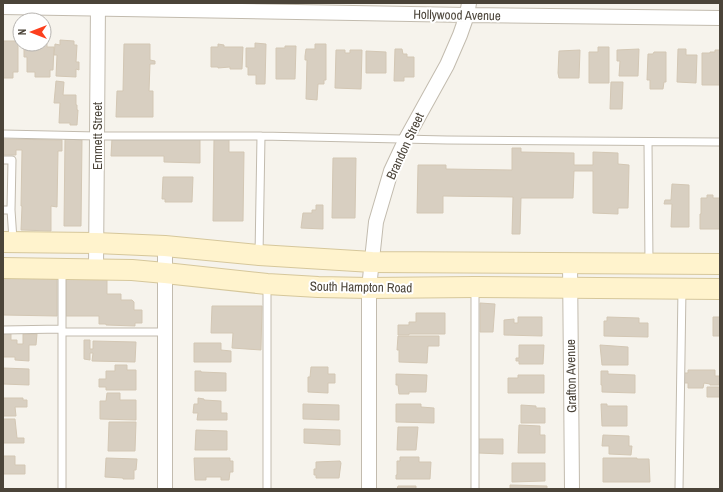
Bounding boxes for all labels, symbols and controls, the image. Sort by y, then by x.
street label: Hollywood Avenue [413,6,501,24]
north arrow [12,12,52,52]
text: N [15,29,29,35]
street label: Emmett Street [89,102,106,170]
street label: Brandon Street [382,110,428,182]
street label: South Hampton Road [310,278,412,296]
street label: Grafton Avenue [562,339,580,413]

